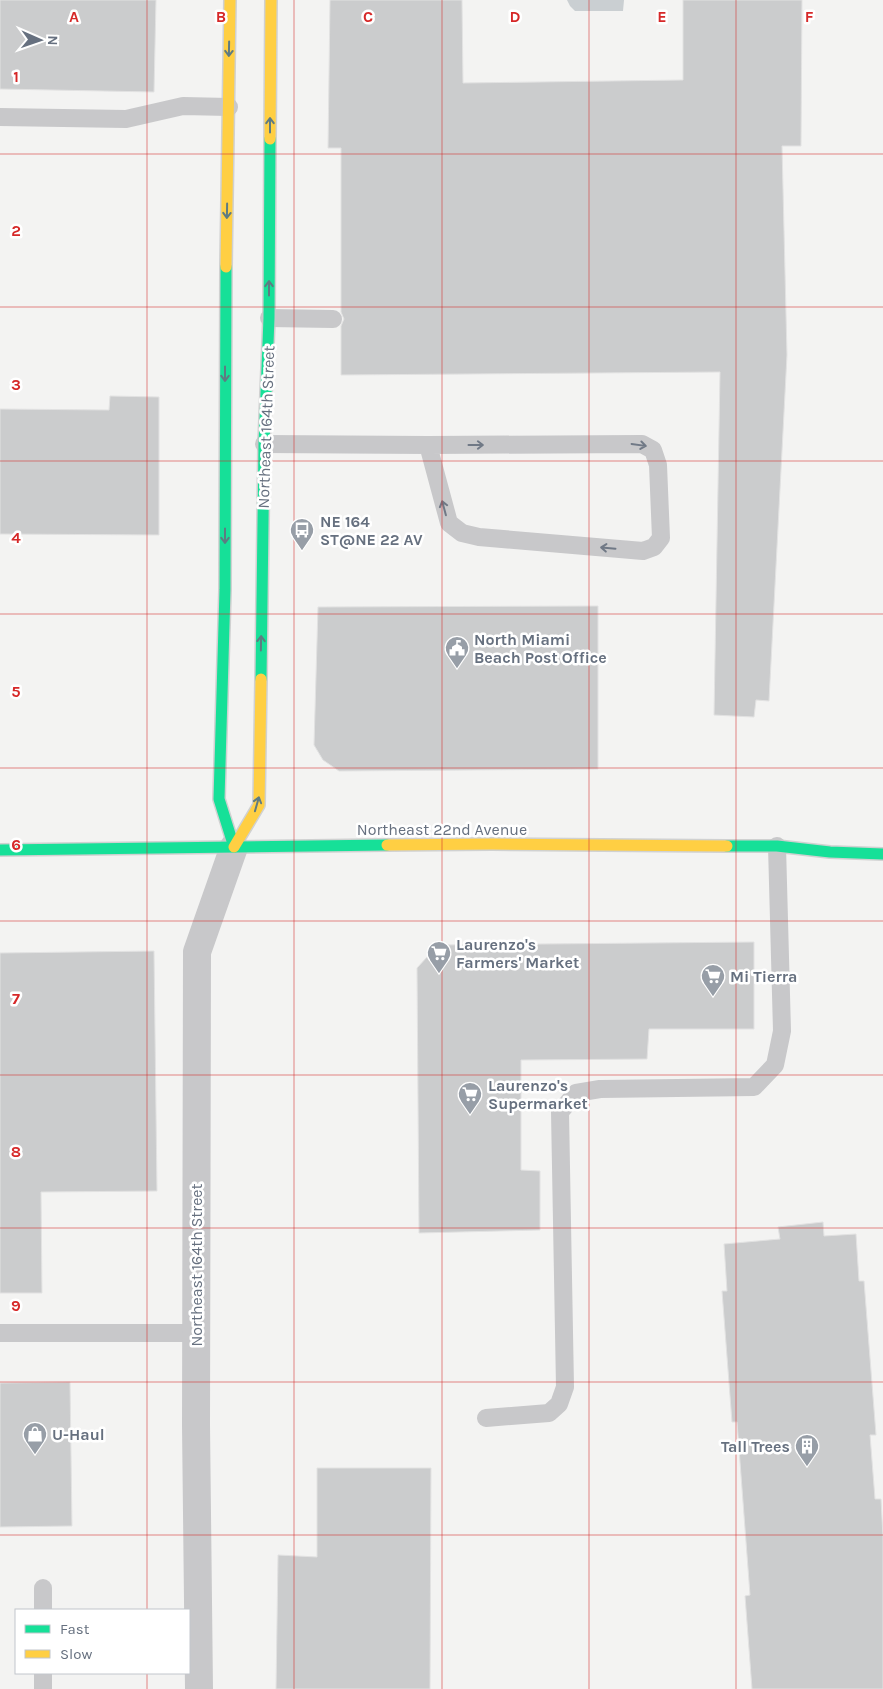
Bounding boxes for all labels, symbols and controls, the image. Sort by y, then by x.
text: A [69,7,79,26]
text: B [216,7,226,26]
text: C [363,7,373,26]
text: D [510,7,521,26]
text: E [657,7,667,26]
text: F [805,7,814,26]
north arrow [15,15,65,65]
text: N [44,35,61,46]
one-way arrow [225,40,234,56]
text: 1 [13,67,19,86]
one-way arrow [265,117,275,134]
one-way arrow [222,202,232,219]
text: 2 [11,221,21,240]
one-way arrow [264,280,274,296]
street label: Northeast 164th Street [254,345,278,509]
one-way arrow [220,365,230,381]
text: 3 [11,375,21,394]
one-way arrow [468,440,484,450]
one-way arrow [630,441,646,451]
one-way arrow [439,500,449,516]
place label: NE 164 ST@NE 22 AV [320,512,423,549]
bus stop icon: NE 164 ST@NE 22 AV [289,517,315,551]
text: 4 [11,528,21,547]
one-way arrow [220,528,230,544]
one-way arrow [600,543,616,552]
place label: North Miami Beach Post Office [474,630,607,667]
one-way arrow [256,635,266,651]
public building icon: North Miami Beach Post Office [444,635,470,669]
text: 5 [11,682,21,701]
one-way arrow [252,797,262,813]
street label: Northeast 22nd Avenue [357,820,527,839]
text: 6 [11,835,21,854]
place label: Laurenzo's Farmers' Market [456,935,579,972]
supermarket icon: Laurenzo's Farmers' Market [426,940,452,974]
supermarket icon: Mi Tierra [700,963,726,997]
place label: Mi Tierra [730,967,797,986]
text: 7 [12,989,20,1008]
place label: Laurenzo's Supermarket [488,1076,588,1113]
supermarket icon: Laurenzo's Supermarket [457,1081,483,1115]
text: 8 [11,1142,21,1161]
street label: Northeast 164th Street [187,1183,206,1347]
text: 9 [11,1296,21,1315]
shop icon: U-Haul [22,1421,48,1455]
place label: U-Haul [52,1425,105,1444]
building icon: Tall Trees [794,1433,820,1467]
place label: Tall Trees [721,1437,790,1456]
legend [15,1609,190,1674]
text: Fast [60,1620,90,1638]
text: Slow [60,1645,92,1663]

